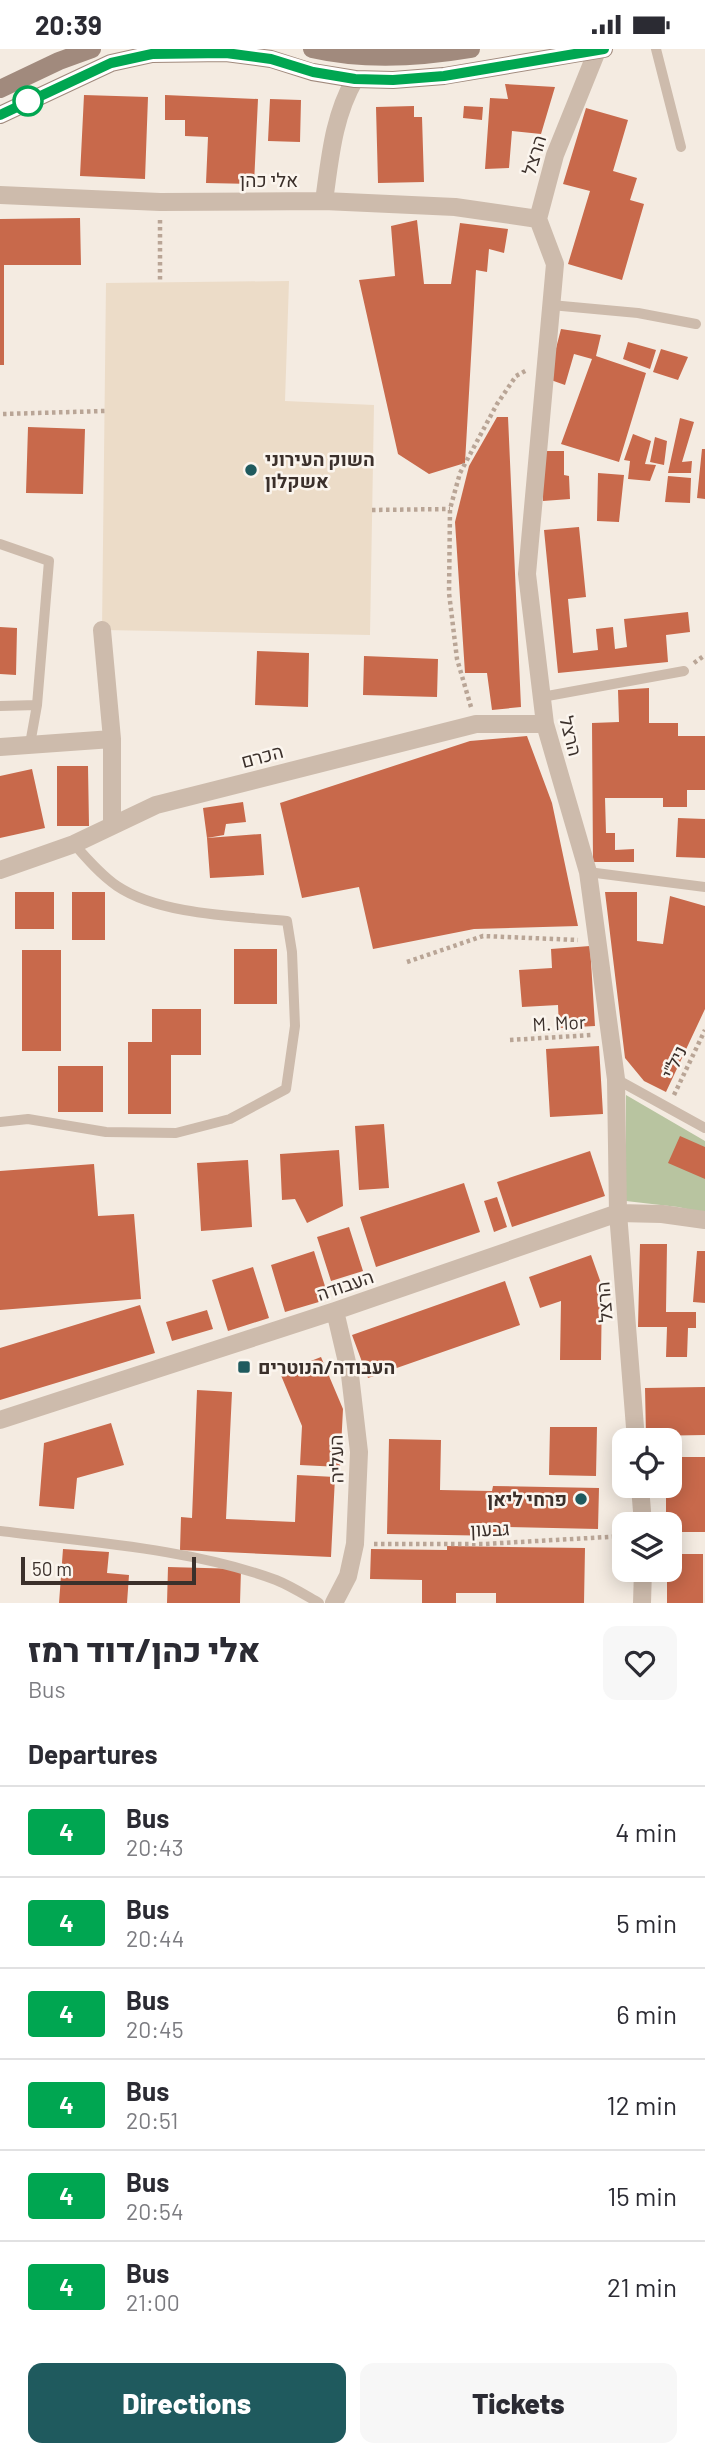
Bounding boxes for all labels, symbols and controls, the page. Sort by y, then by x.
text: 20:39 [35,9,102,40]
unlabelled marker [13,86,43,116]
street label: הרצל [517,132,550,178]
street label: אלי כהן [240,168,298,191]
place label: השוק העירוני אשקלון [265,447,375,492]
marker: השוק העירוני אשקלון [243,462,259,478]
street label: הרצל [555,713,588,758]
street label: הכרם [238,739,286,772]
street label: M. Mor [532,1010,586,1035]
street label: ניל"י [656,1042,691,1082]
street label: העבודה [313,1264,376,1305]
street label: הרצל [590,1281,617,1323]
place label: העבודה/הנוטרים [258,1355,395,1378]
marker: העבודה/הנוטרים [236,1359,252,1375]
map controls [612,1428,682,1582]
button: locate [612,1428,682,1498]
street label: העליה [324,1434,347,1484]
place label: פרחי ליאן [487,1487,567,1510]
marker: פרחי ליאן [573,1491,589,1507]
button: layers [612,1512,682,1582]
street label: גבעון [470,1516,510,1541]
scale bar [21,1554,196,1586]
text: 50 m [32,1557,72,1580]
button: heart [603,1626,677,1700]
text: אלי כהן/דוד רמז [28,1629,260,1669]
text: Bus [28,1675,66,1703]
text: Departures [28,1738,158,1769]
text: Bus [126,1802,169,1833]
text: 4 min [615,1816,677,1847]
text: 4 [59,1817,74,1846]
text: 20:43 [126,1833,184,1861]
text: Bus [126,1893,169,1924]
text: 5 min [616,1907,677,1938]
text: 4 [59,1908,74,1937]
text: 20:44 [126,1924,184,1952]
text: Bus [126,1984,169,2015]
text: 6 min [616,1998,677,2029]
text: 4 [59,1999,74,2028]
text: 20:45 [126,2015,184,2043]
text: Bus [126,2075,169,2106]
text: 12 min [607,2089,677,2120]
text: 4 [59,2090,74,2119]
text: 20:51 [126,2106,178,2134]
text: Bus [126,2166,169,2197]
text: 15 min [607,2180,677,2211]
text: 4 [59,2181,74,2210]
text: 20:54 [126,2197,184,2225]
text: Bus [126,2257,169,2288]
text: 21 min [607,2271,677,2302]
text: 4 [59,2272,74,2301]
text: 21:00 [126,2288,180,2316]
button: Directions [28,2363,346,2443]
button: Tickets [360,2363,677,2443]

